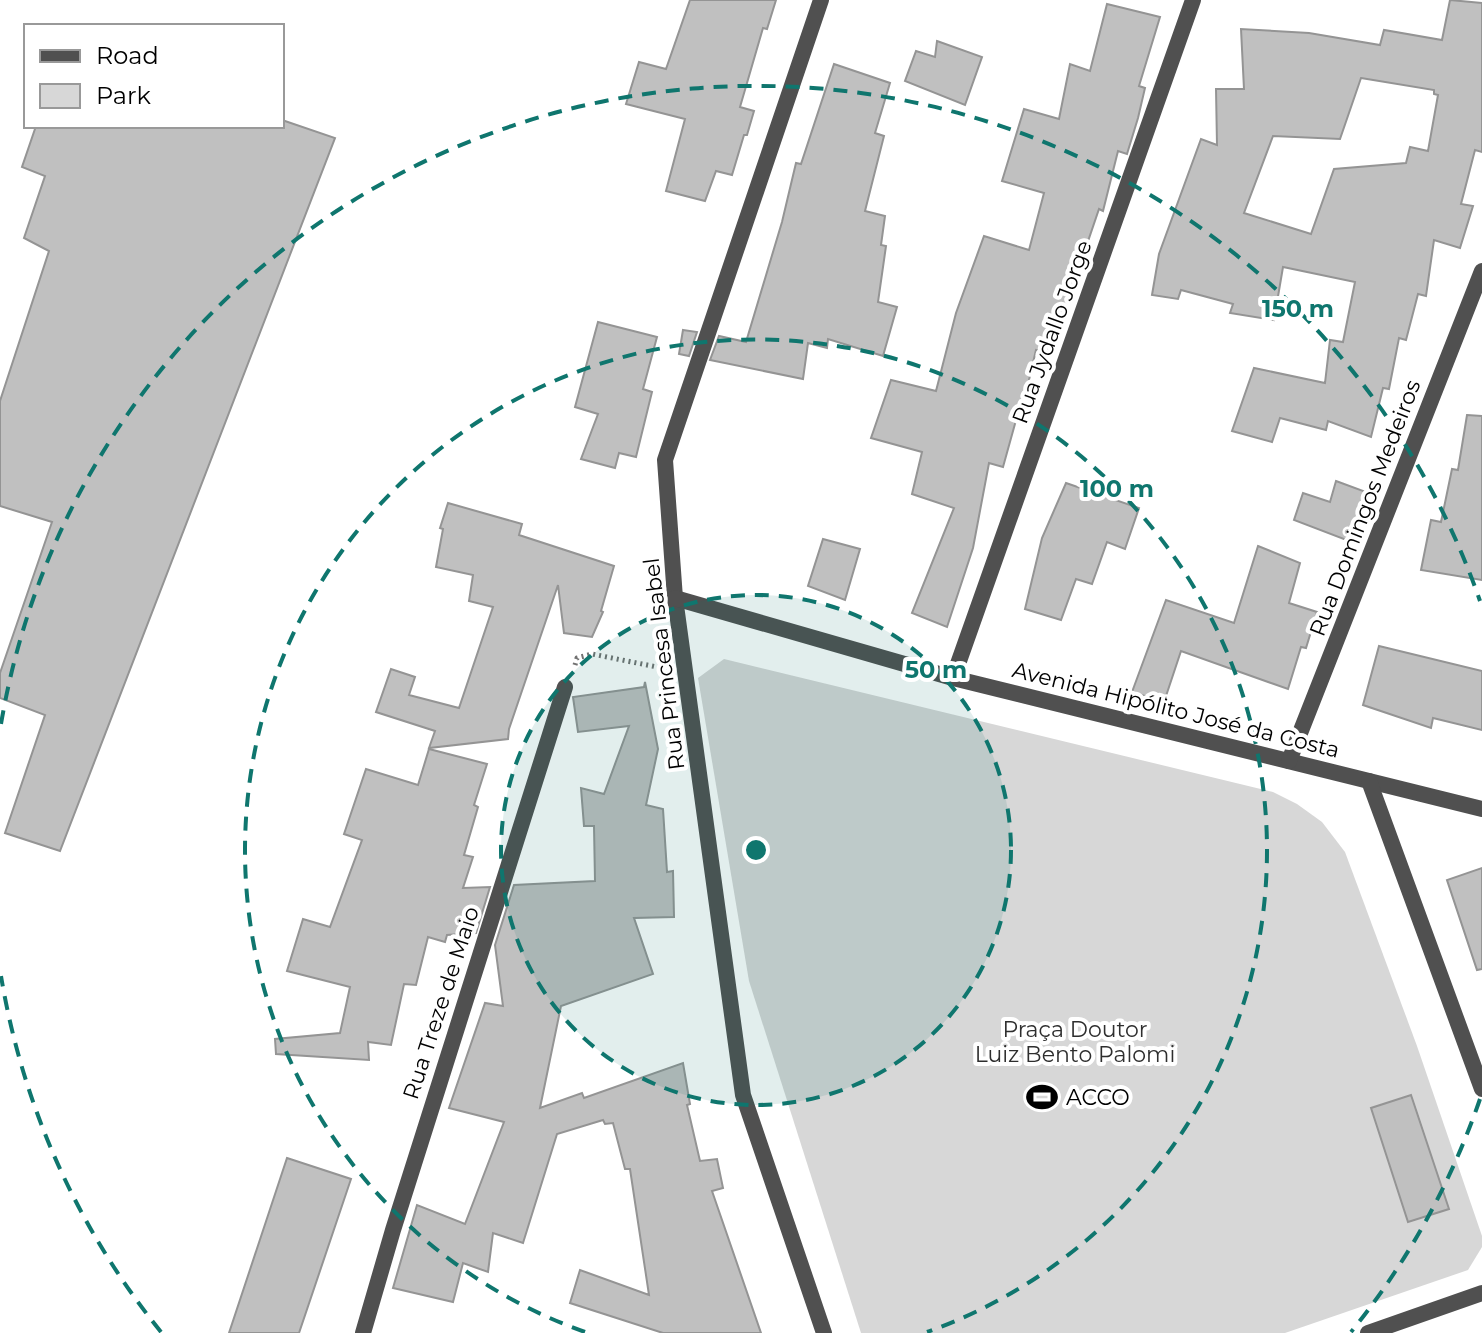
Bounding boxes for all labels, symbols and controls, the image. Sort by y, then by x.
legend [24,24,284,128]
text: Road [96,41,159,70]
text: Park [96,81,151,110]
street label: Rua Jydallo Jorge [1006,237,1098,427]
text: 150 m [1262,294,1334,323]
street label: Rua Domingos Medeiros [1304,376,1427,640]
text: 100 m [1080,474,1154,503]
street label: Rua Princesa Isabel [638,556,690,772]
text: 50 m [905,655,967,684]
street label: Avenida Hipólito José da Costa [1010,656,1342,764]
centre of rings [742,836,770,864]
street label: Rua Treze de Maio [397,903,485,1103]
park label: Praça Doutor Luiz Bento Palomi [975,1016,1175,1068]
sports icon: ACCO [1025,1080,1059,1114]
place label: ACCO [1066,1084,1130,1111]

